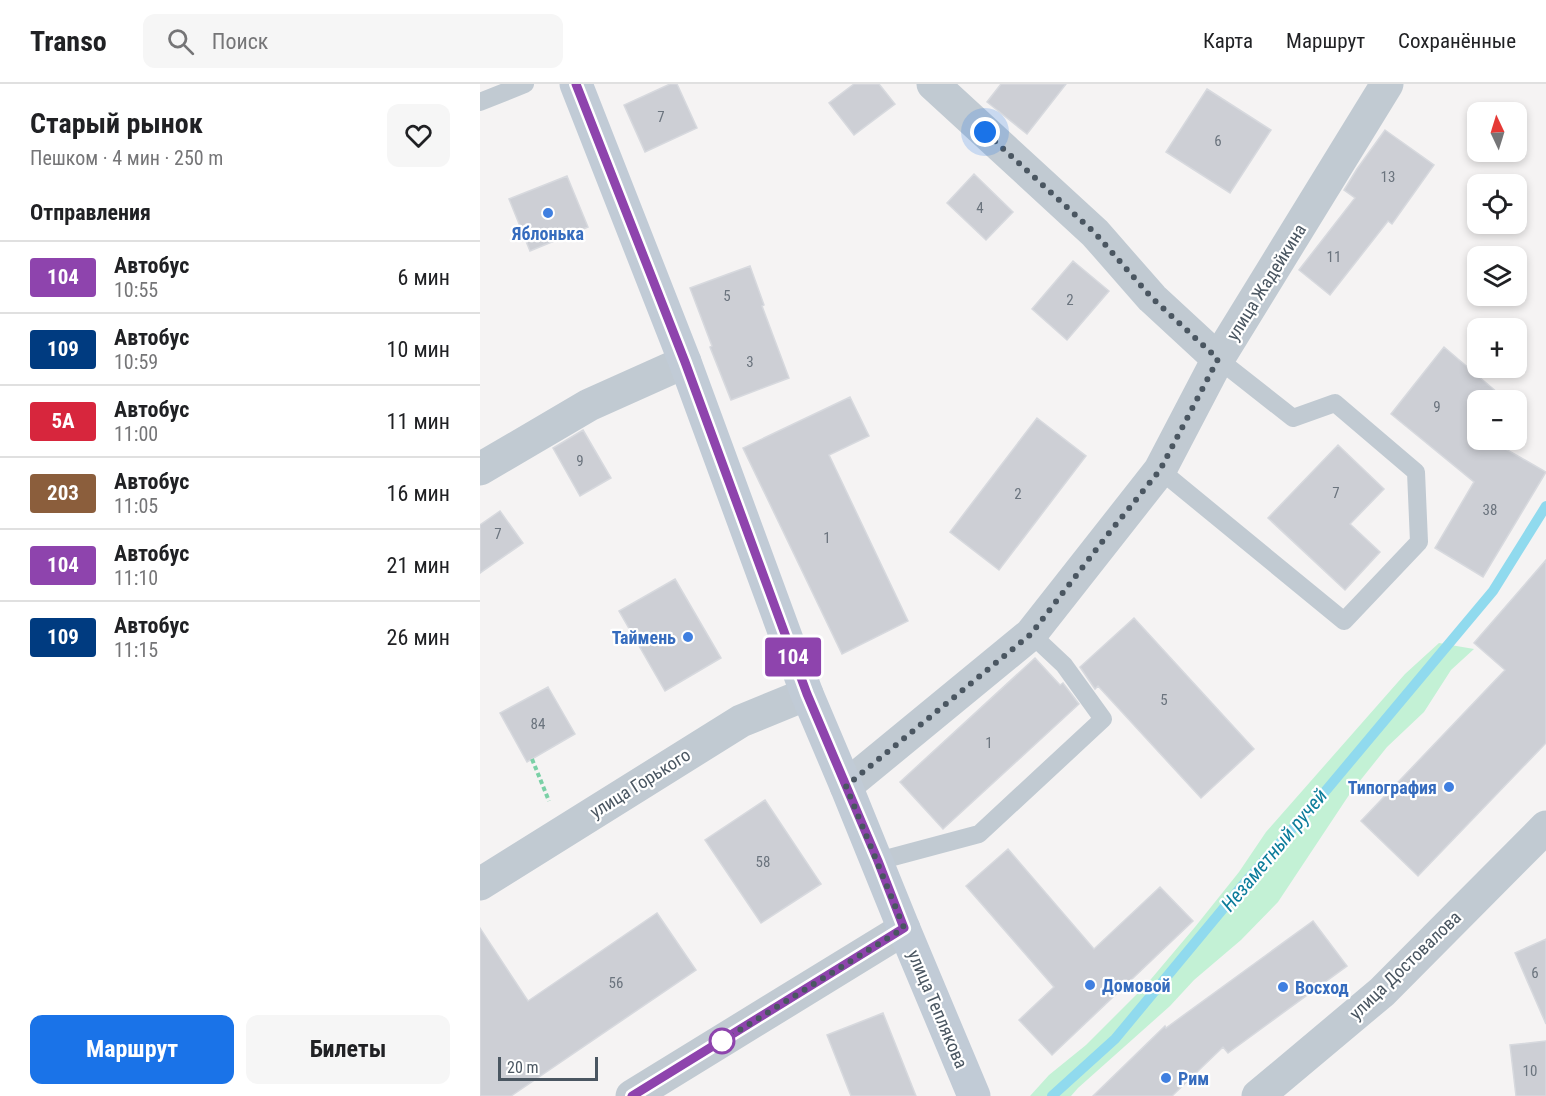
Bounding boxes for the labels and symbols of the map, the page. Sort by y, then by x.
north arrow [1467,102,1527,162]
house number: 7 [657,108,665,126]
your location [970,117,1000,147]
house number: 6 [1214,132,1222,150]
house number: 13 [1381,168,1395,186]
house number: 4 [976,199,984,217]
marker: Яблонька [541,206,555,220]
street label: улица Жадейкина [1222,220,1310,344]
place label: Яблонька [511,223,584,244]
house number: 11 [1327,248,1341,266]
house number: 5 [723,287,731,305]
house number: 2 [1066,291,1074,309]
house number: 3 [746,353,754,371]
house number: 9 [1433,398,1441,416]
house number: 9 [576,452,584,470]
house number: 7 [1332,484,1340,502]
house number: 2 [1014,485,1022,503]
house number: 38 [1483,501,1497,519]
house number: 7 [494,525,502,543]
house number: 1 [823,529,831,547]
place label: Таймень [612,627,676,648]
marker: Таймень [681,630,695,644]
line badge: 104 [758,638,828,676]
house number: 5 [1160,691,1168,709]
house number: 84 [531,715,545,733]
house number: 1 [985,734,993,752]
street label: улица Горького [586,744,694,822]
place label: Типография [1348,777,1437,798]
marker: Типография [1442,780,1456,794]
water label: Незаметный ручей [1216,784,1332,916]
house number: 58 [756,853,770,871]
street label: улица Достовалова [1345,906,1465,1024]
street label: улица Теплякова [904,947,972,1071]
house number: 6 [1531,964,1539,982]
house number: 56 [609,974,623,992]
place label: Домовой [1102,975,1171,996]
place label: Восход [1295,977,1349,998]
marker: Домовой [1083,978,1097,992]
marker: Восход [1276,980,1290,994]
unlabelled marker [709,1028,735,1054]
scale bar [498,1054,598,1082]
house number: 10 [1523,1062,1537,1080]
place label: Рим [1178,1068,1209,1089]
marker: Рим [1159,1071,1173,1085]

